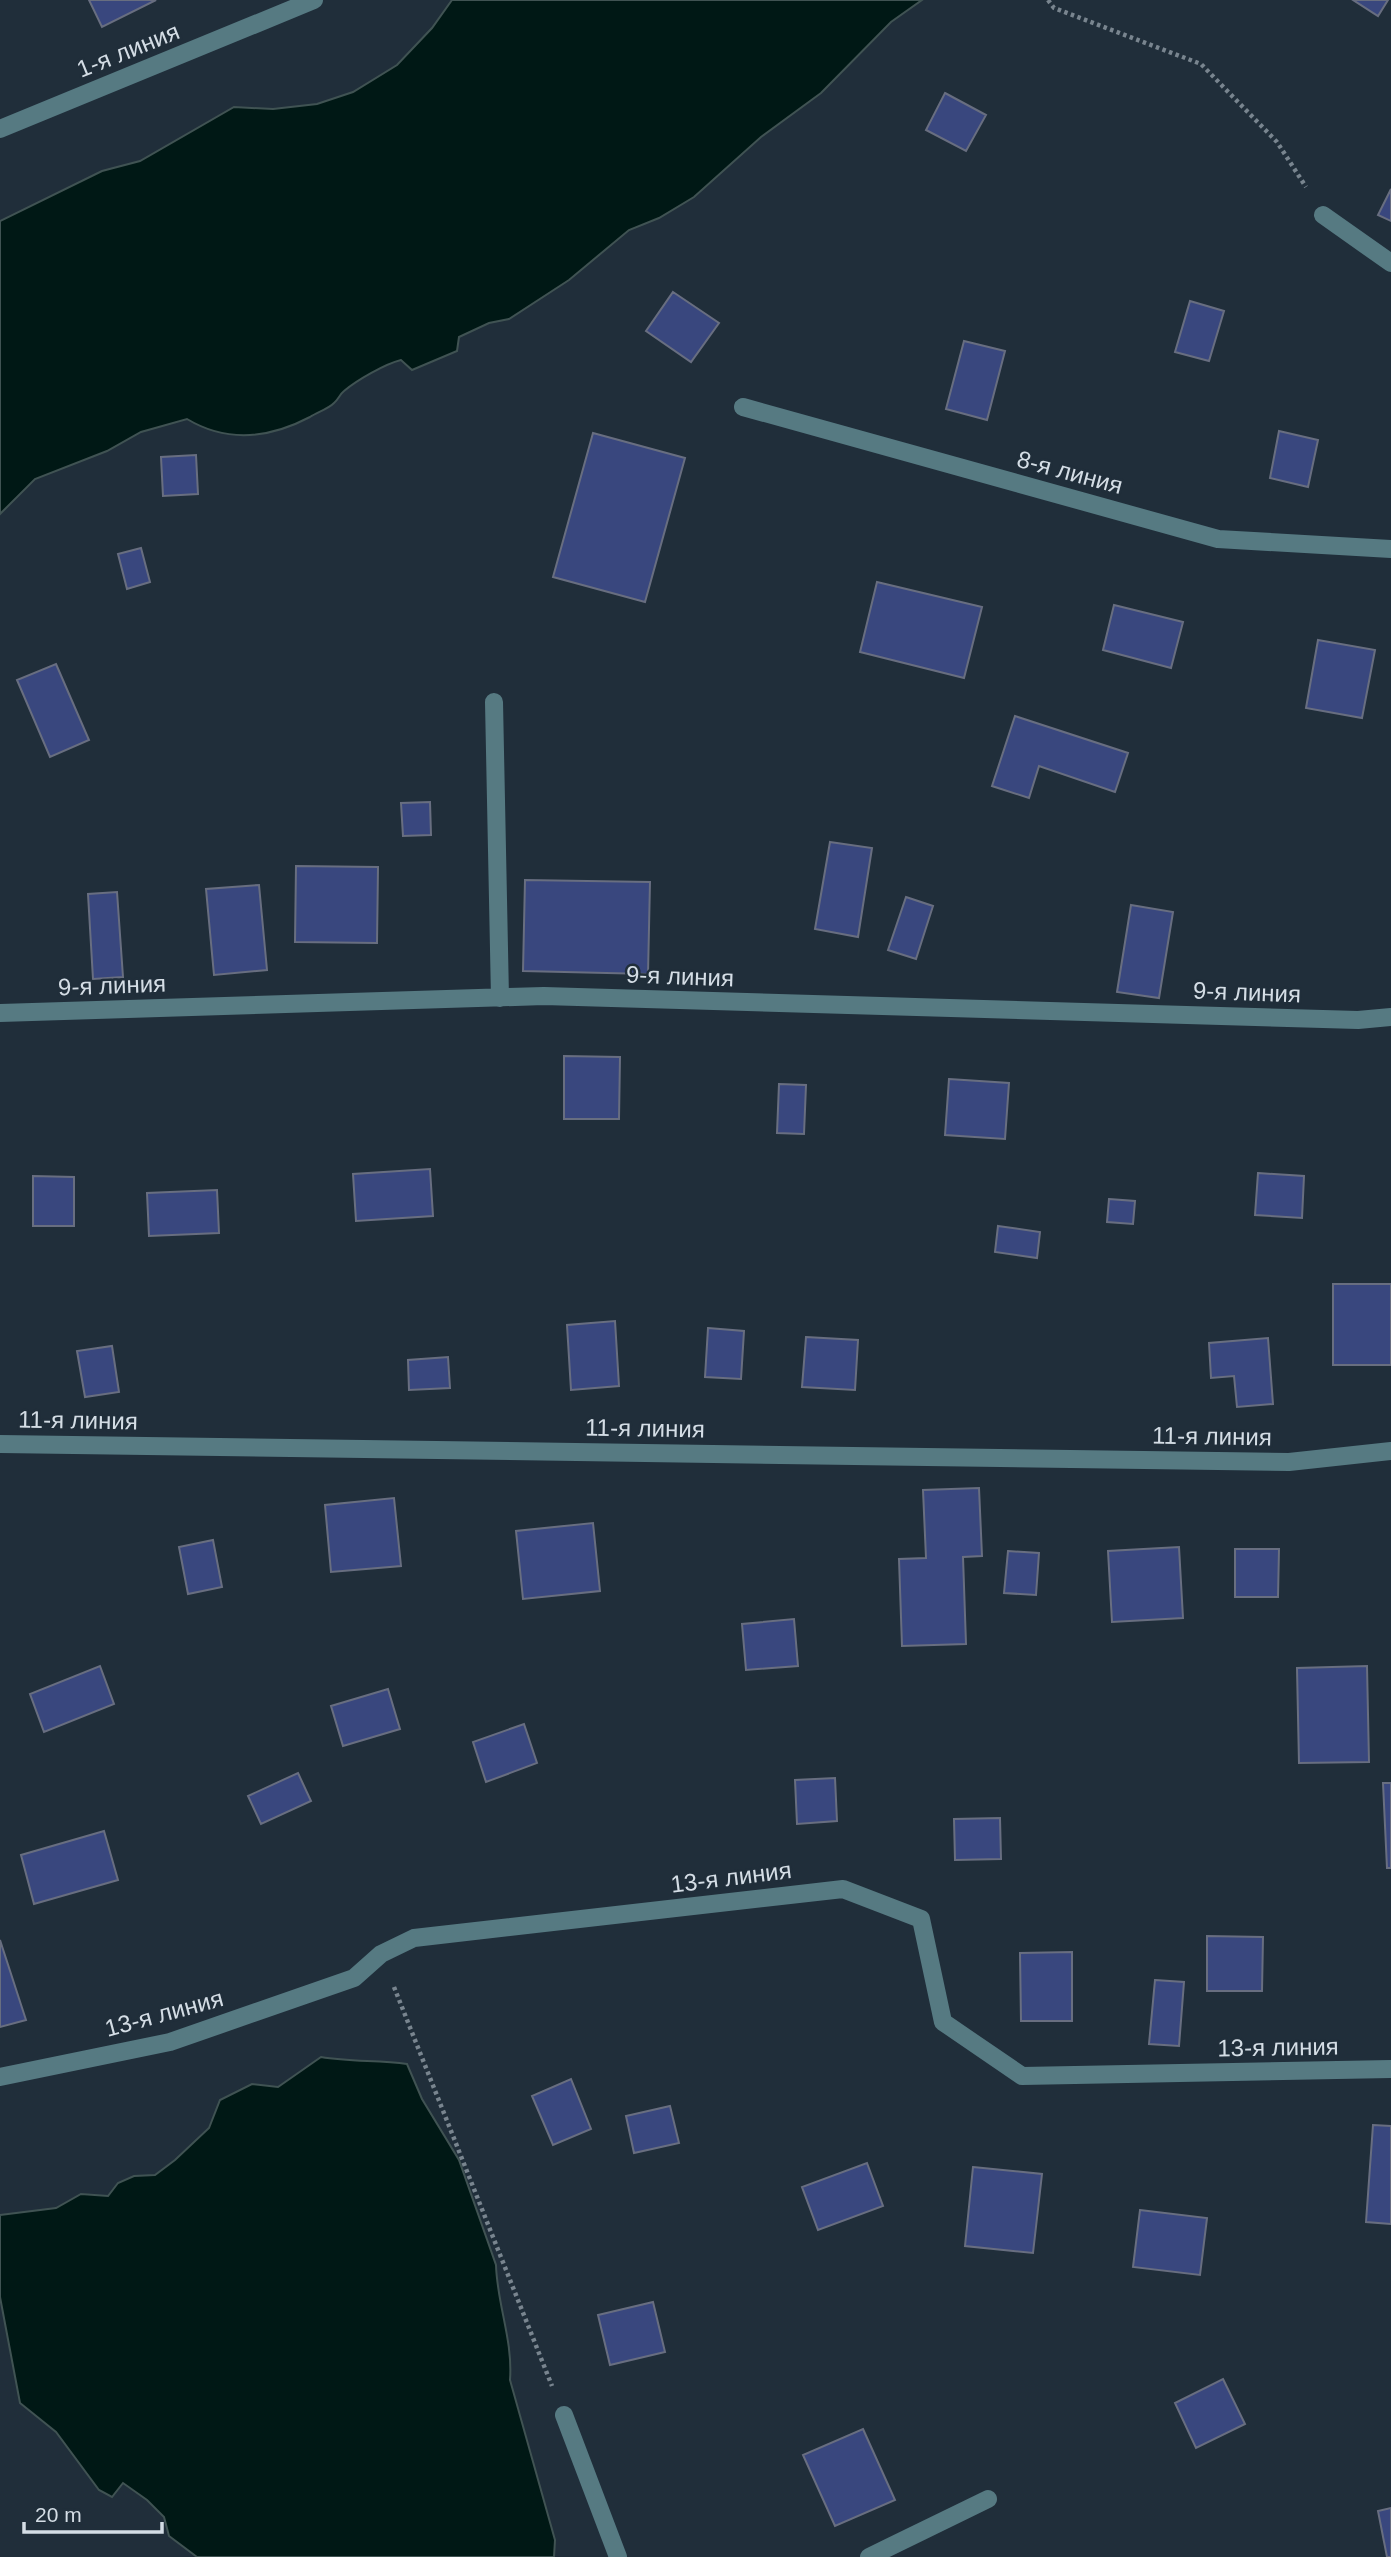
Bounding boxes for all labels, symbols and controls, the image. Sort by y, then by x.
street label: 1-я линия [73,17,183,83]
street label: 8-я линия [1014,445,1126,499]
street label: 9-я линия [626,961,734,991]
street label: 9-я линия [58,970,166,1000]
street label: 9-я линия [1193,977,1301,1007]
street label: 11-я линия [18,1405,138,1435]
street label: 11-я линия [585,1413,705,1443]
street label: 11-я линия [1152,1421,1272,1451]
street label: 13-я линия [669,1856,793,1898]
street label: 13-я линия [102,1984,226,2042]
street label: 13-я линия [1217,2032,1339,2062]
scale bar [24,2490,163,2534]
text: 20 m [35,2503,82,2526]

